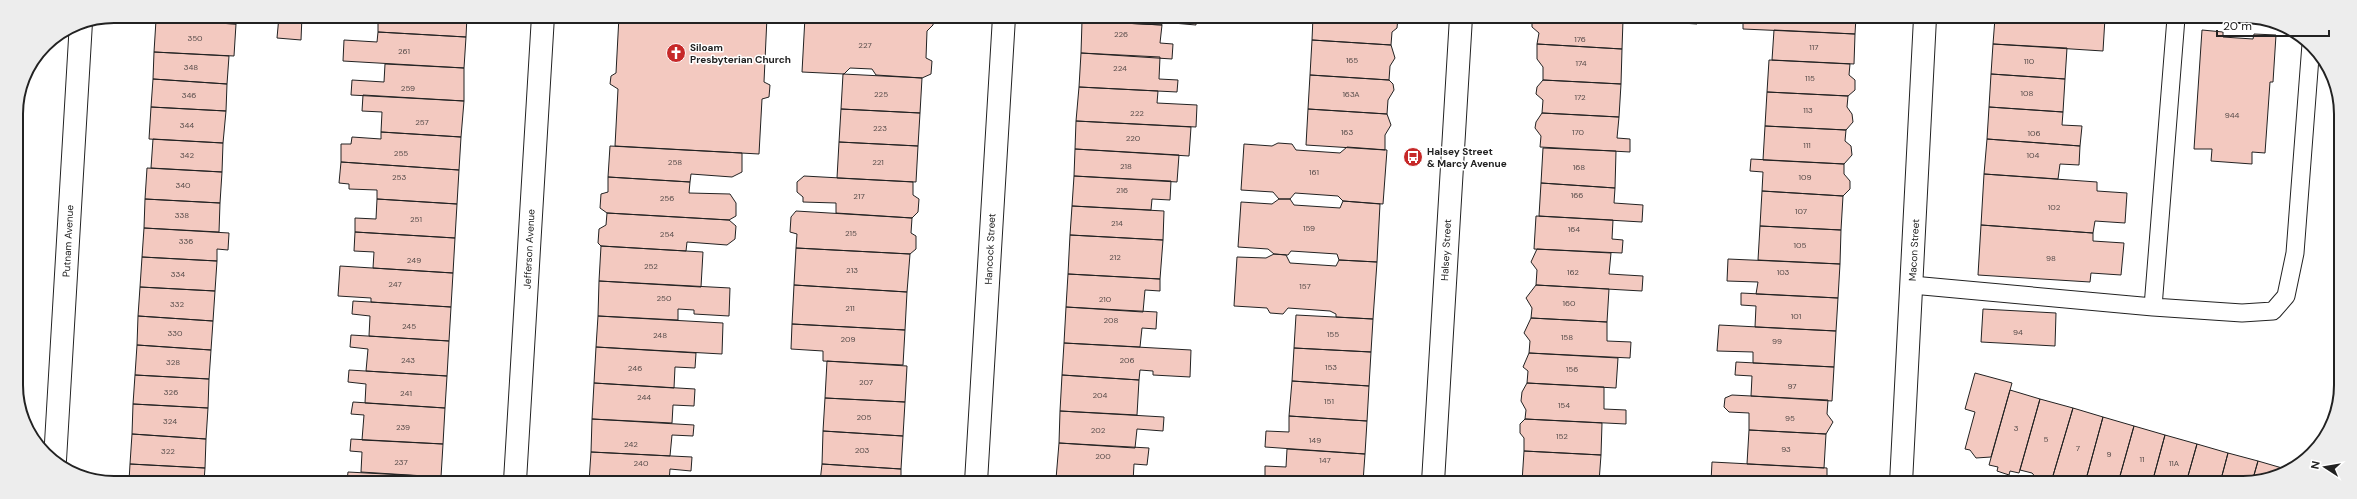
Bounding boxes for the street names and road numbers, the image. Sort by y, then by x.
street label: Putnam Avenue [60,204,76,277]
street label: Jefferson Avenue [520,208,538,289]
street label: Hancock Street [982,213,998,285]
street label: Halsey Street [1438,219,1454,281]
street label: Macon Street [1906,219,1922,281]

